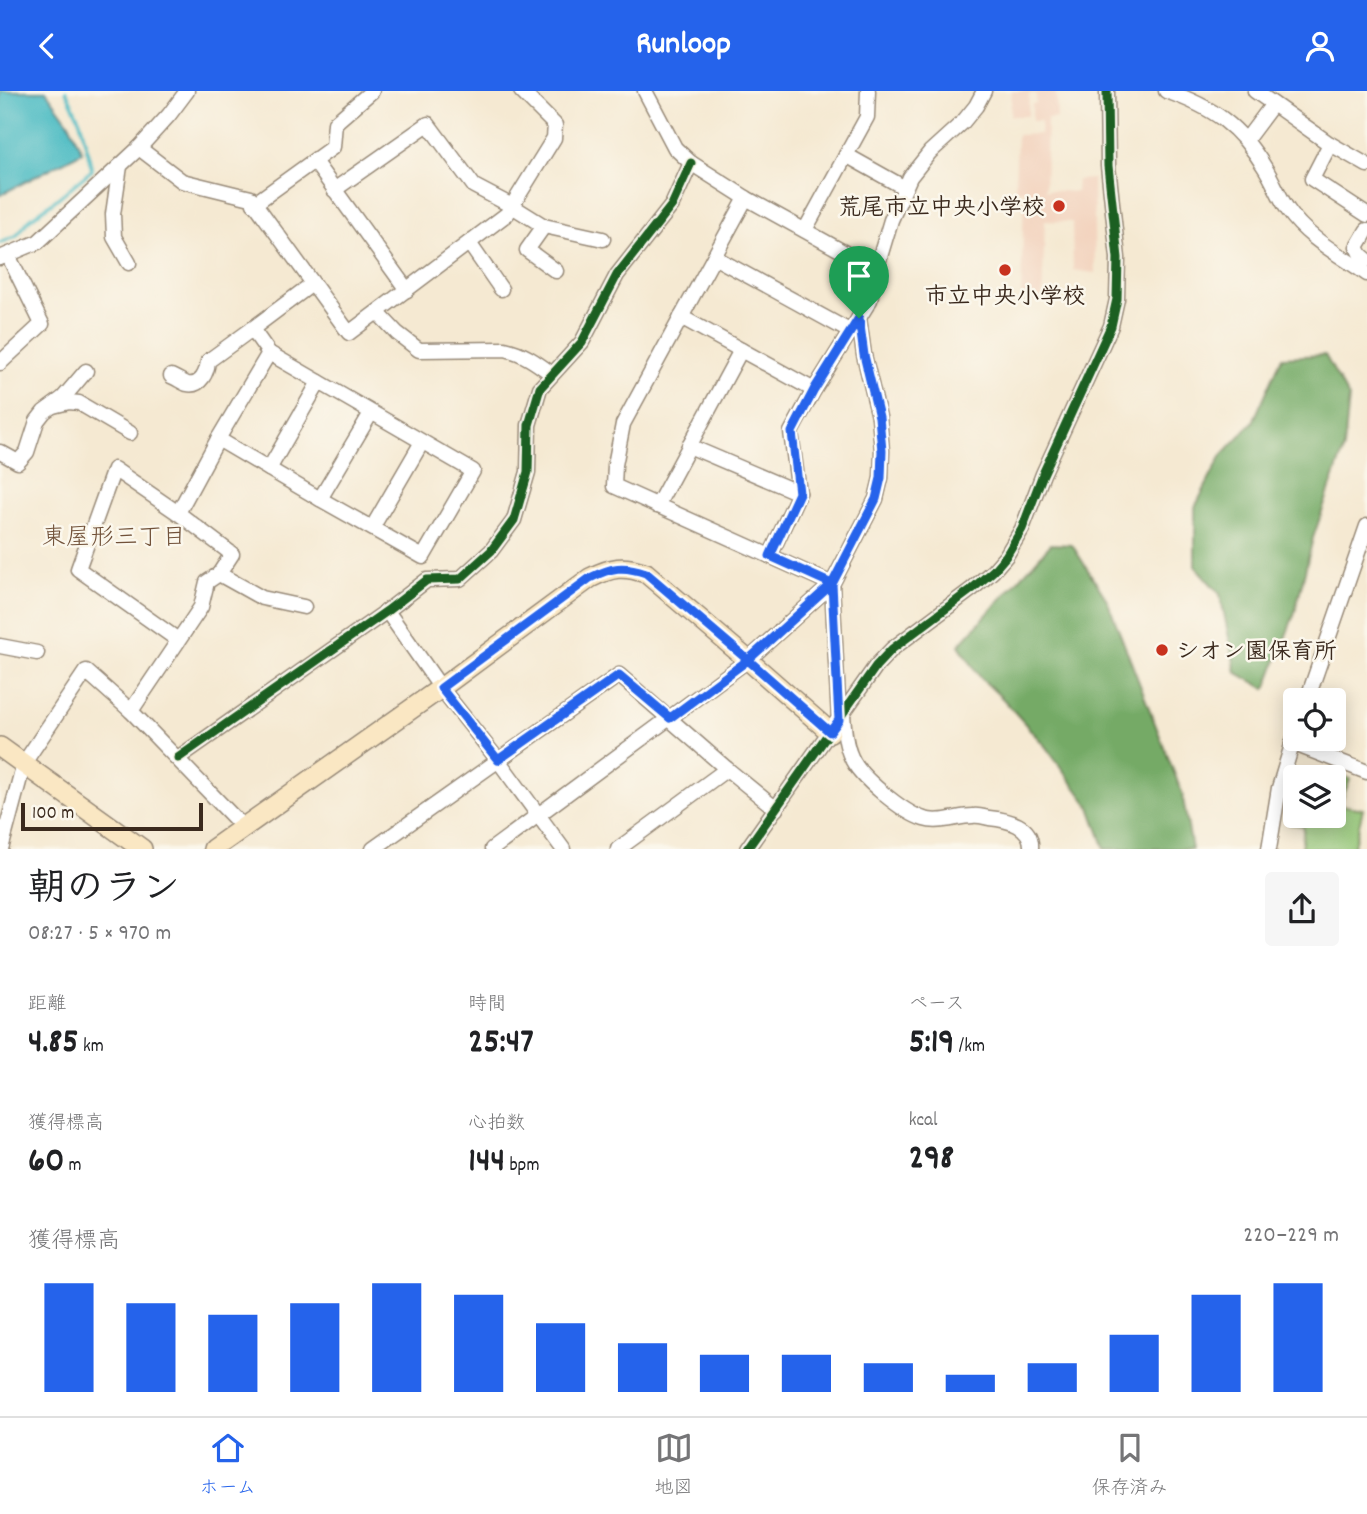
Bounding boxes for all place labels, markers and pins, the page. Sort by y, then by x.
place label: 荒尾市立中央小学校 [838,193,1045,226]
marker: 荒尾市立中央小学校 [1051,198,1067,214]
pin [829,246,889,318]
marker: 市立中央小学校 [997,262,1013,278]
place label: 市立中央小学校 [925,282,1086,315]
place label: シオン園保育所 [1176,637,1337,670]
marker: シオン園保育所 [1154,642,1170,658]

